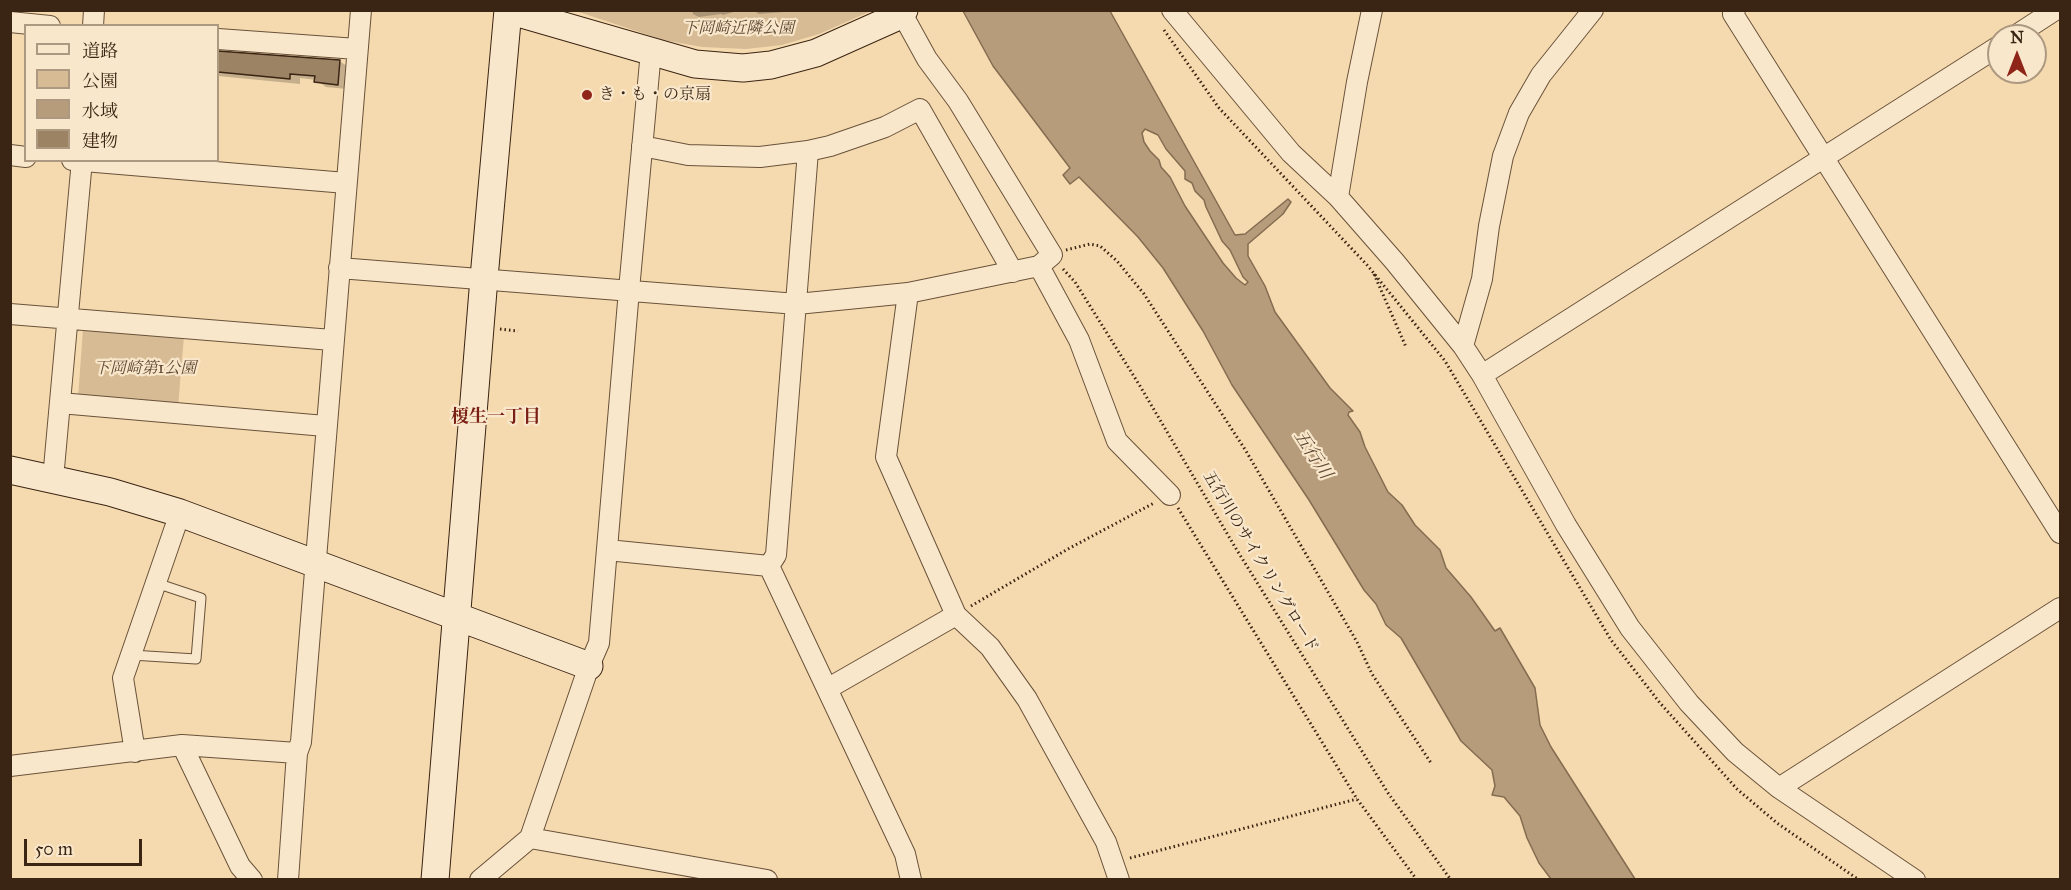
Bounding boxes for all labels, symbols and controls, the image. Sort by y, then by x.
park label: 下岡崎近隣公園 [682,19,794,39]
legend [24,24,219,162]
north arrow [1987,24,2047,84]
text: N [2010,28,2024,47]
text: 道路 [82,40,118,62]
text: 公園 [82,70,118,92]
place label: き・も・の京扇 [599,85,711,105]
marker: き・も・の京扇 [580,88,594,102]
text: 水域 [82,100,118,122]
text: 建物 [82,130,118,152]
park label: 下岡崎第1公園 [94,359,196,379]
district label: 榎生一丁目 [451,407,541,429]
water label: 五行川 [1288,426,1336,484]
street label: 五行川のサイクリングロード [1198,468,1322,656]
scale bar [27,827,146,865]
text: 50 m [35,838,73,860]

